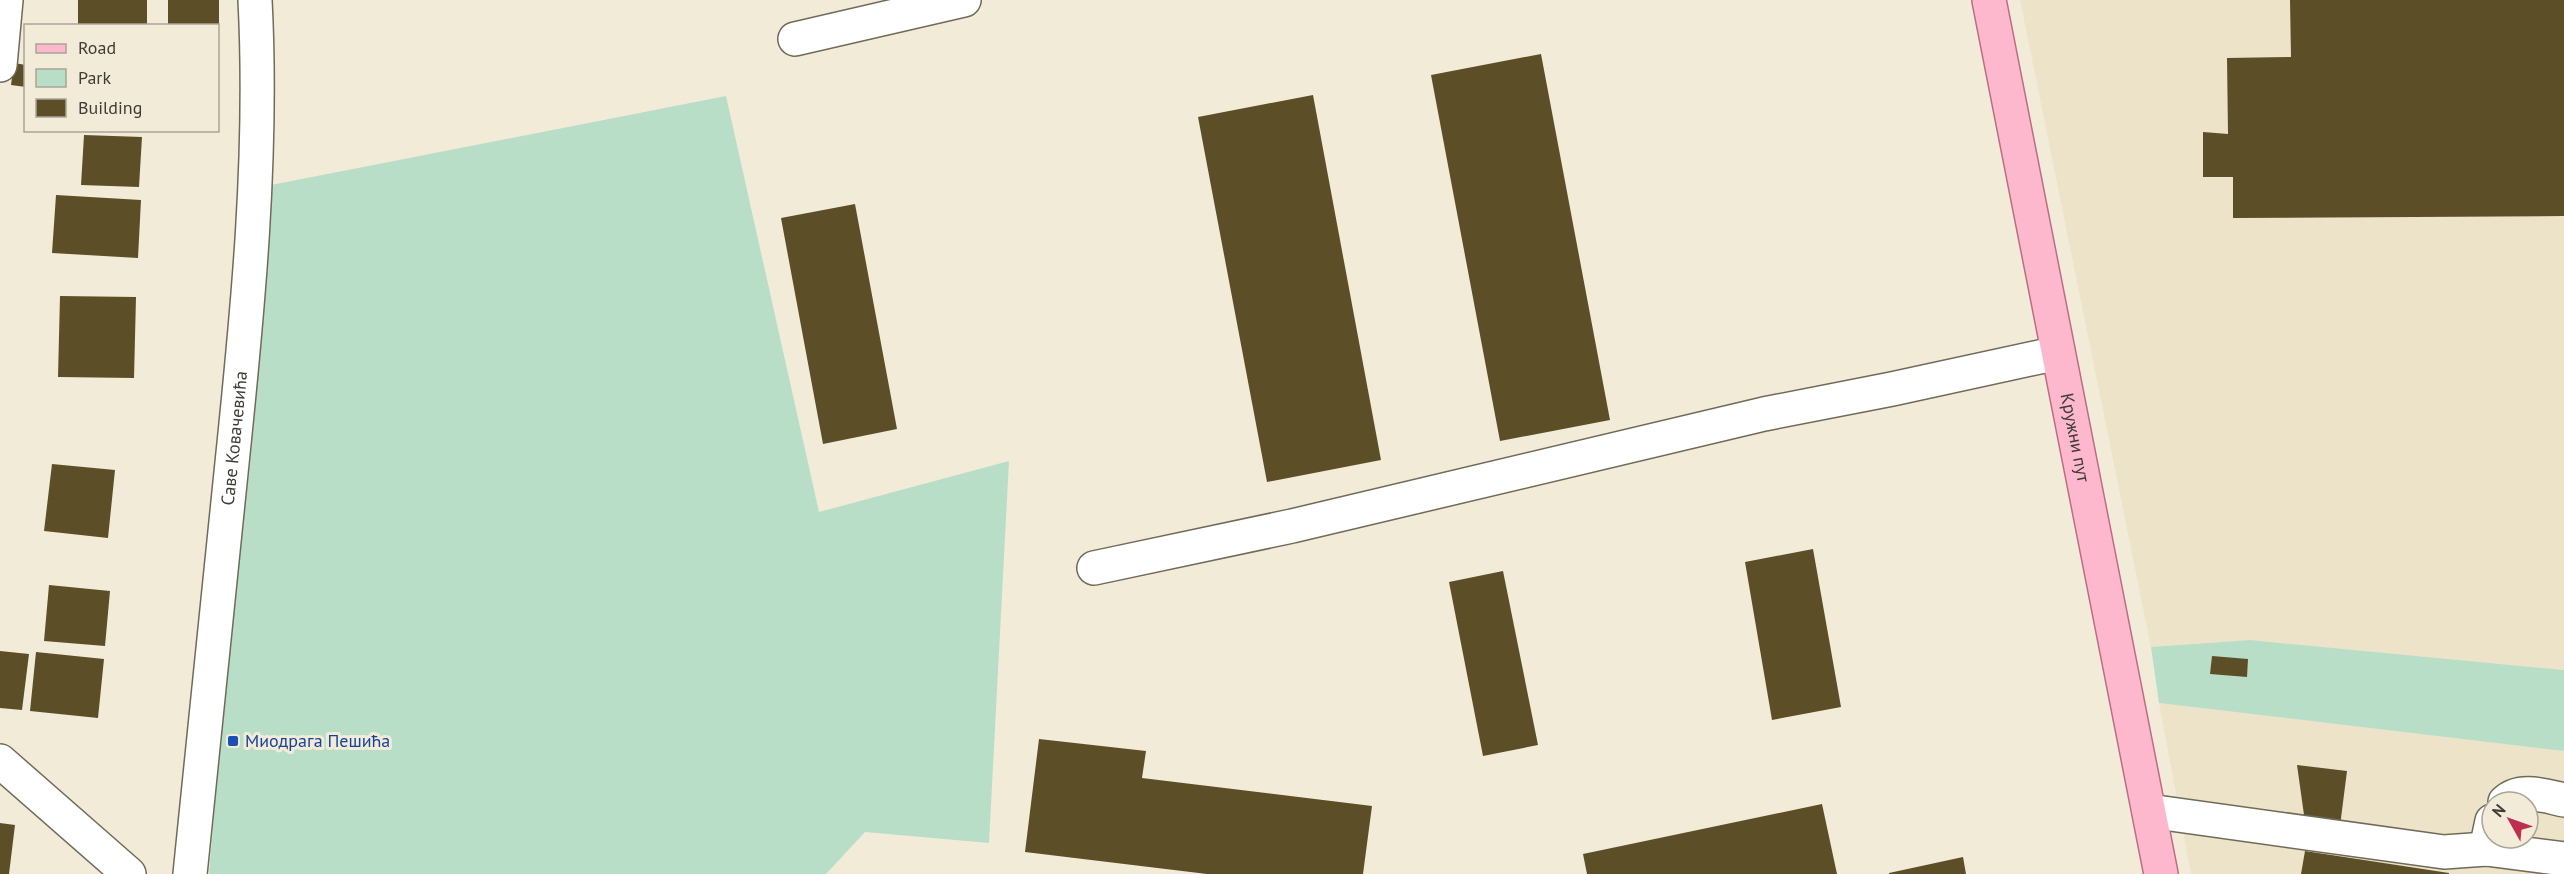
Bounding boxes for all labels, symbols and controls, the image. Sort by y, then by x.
legend [24,24,219,132]
text: Road [78,36,116,59]
text: Park [78,66,111,89]
text: Building [78,96,142,119]
street label: Саве Ковачевића [216,370,252,507]
street label: Кружни пут [2056,391,2096,485]
place label: Миодрага Пешића [245,729,390,752]
marker: Миодрага Пешића [226,734,240,748]
north arrow [2480,790,2540,850]
text: N [2487,800,2510,821]

